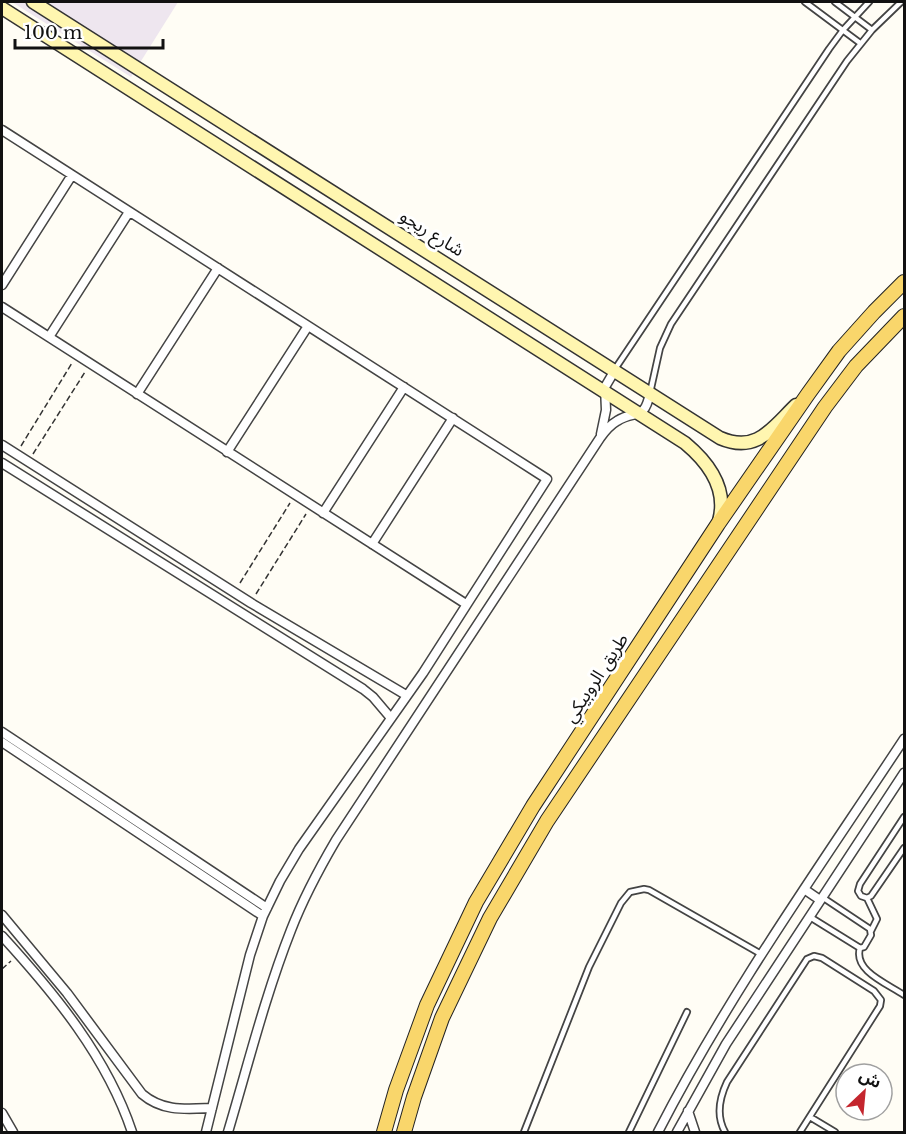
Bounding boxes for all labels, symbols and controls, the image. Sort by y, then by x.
scale bar [15,12,164,50]
text: 100 m [24,22,82,44]
street label: شارع ريجو [394,205,468,264]
street label: طريق الروبيكي [559,629,635,728]
north arrow [834,1062,894,1122]
text: ش [856,1065,885,1092]

